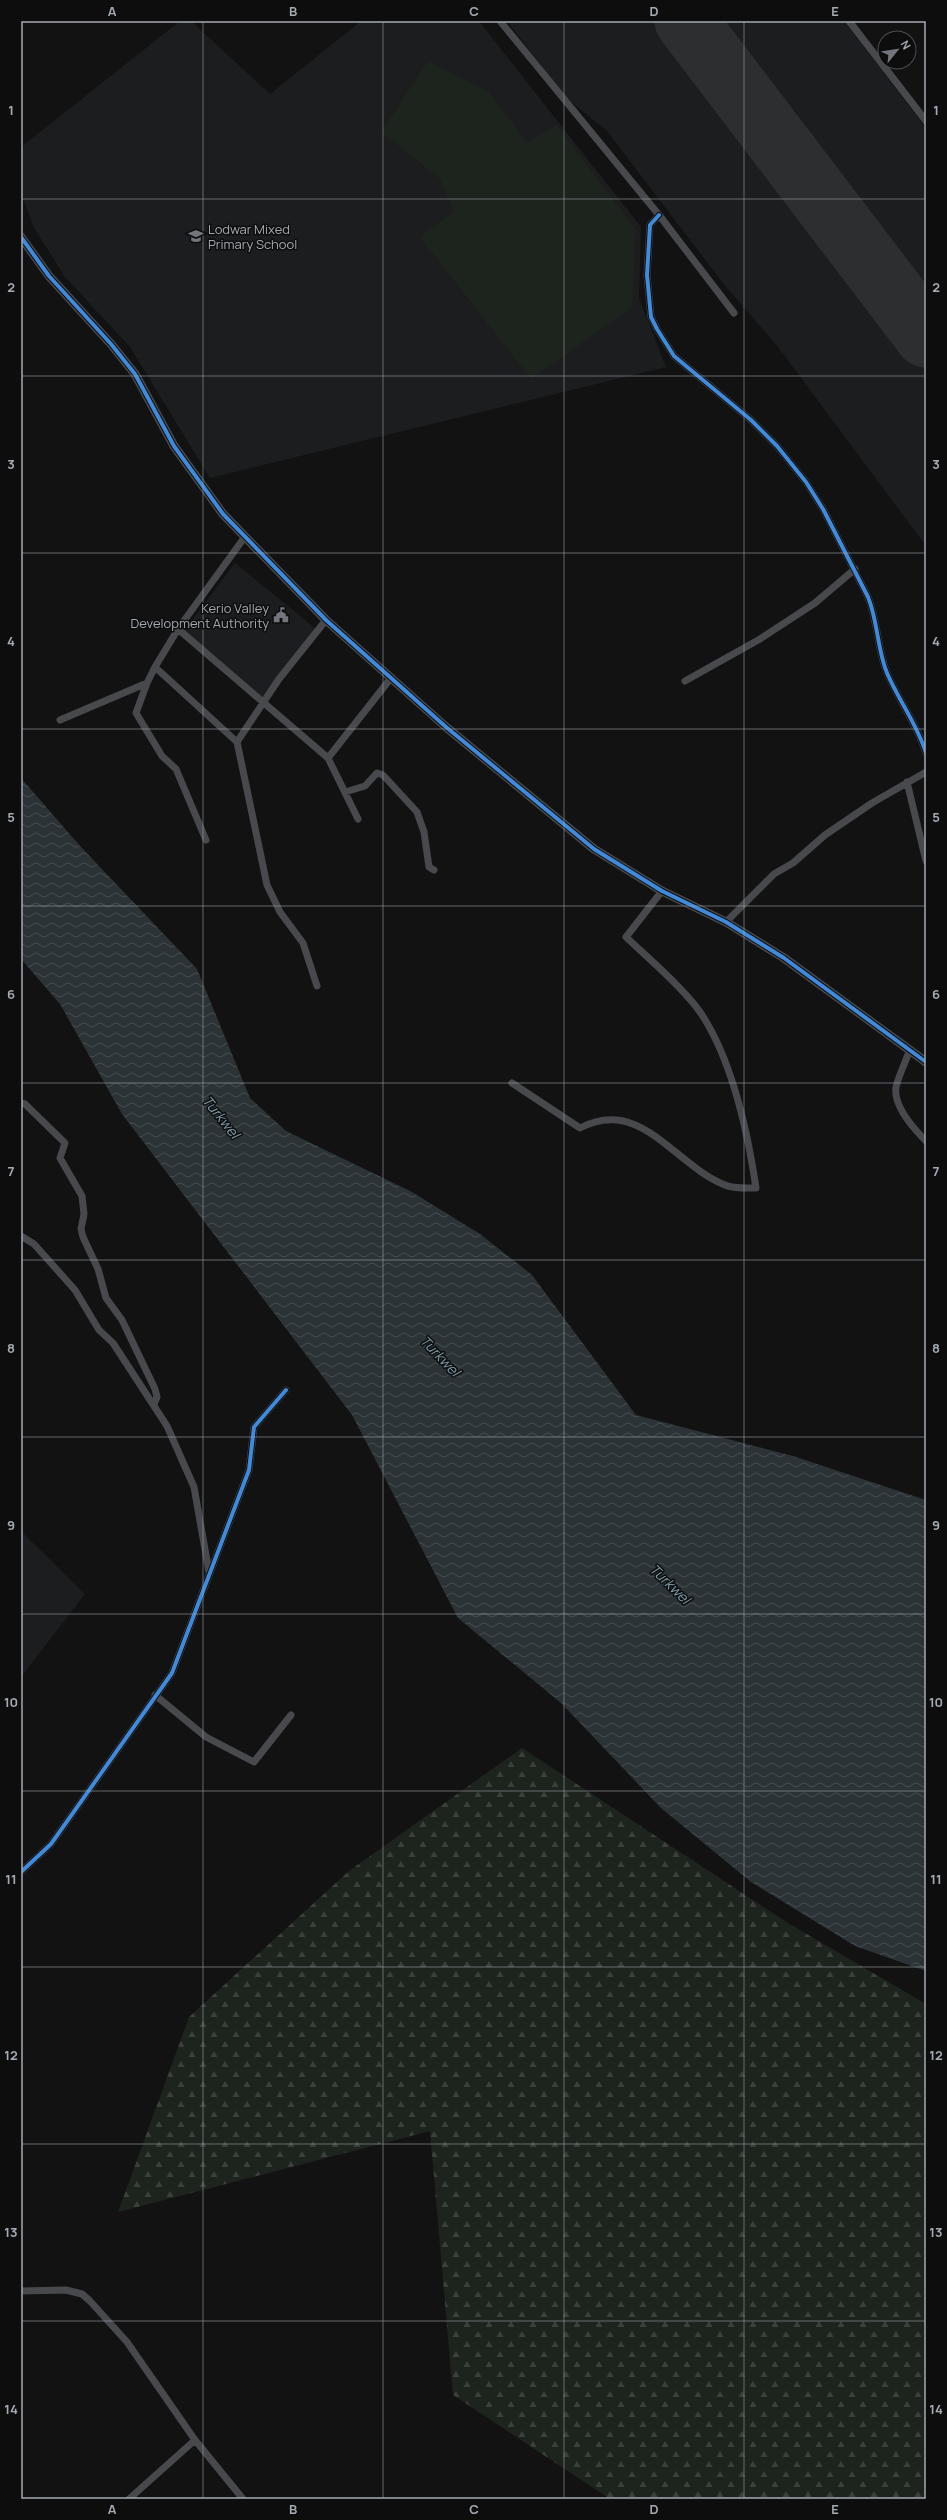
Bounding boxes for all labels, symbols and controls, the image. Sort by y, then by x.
text: A [108,2,117,20]
text: B [289,2,297,20]
text: C [469,2,479,20]
text: D [649,2,659,20]
text: E [831,2,839,20]
north arrow [877,30,917,70]
text: N [898,38,915,52]
text: 1 [8,101,14,119]
text: 1 [933,101,939,119]
place label: Lodwar Mixed Primary School [208,220,297,253]
school or university icon: Lodwar Mixed Primary School [187,227,205,245]
text: 2 [7,278,15,296]
text: 2 [932,278,940,296]
text: 3 [7,455,15,473]
text: 3 [932,455,940,473]
place label: Kerio Valley Development Authority [130,599,269,632]
public building icon: Kerio Valley Development Authority [272,606,290,624]
text: 4 [7,632,15,650]
text: 4 [932,632,940,650]
text: 5 [7,808,15,826]
text: 5 [932,808,940,826]
text: 6 [7,985,15,1003]
text: 6 [932,985,940,1003]
water label: Turkwel [198,1091,246,1143]
text: 7 [8,1162,15,1180]
text: 7 [933,1162,940,1180]
water label: Turkwel [416,1331,466,1381]
text: 8 [7,1339,15,1357]
text: 8 [932,1339,940,1357]
text: 9 [7,1516,15,1534]
text: 9 [932,1516,940,1534]
water label: Turkwel [646,1559,696,1609]
text: 10 [4,1693,18,1711]
text: 10 [929,1693,943,1711]
text: 11 [5,1870,17,1888]
text: 11 [930,1870,942,1888]
text: 12 [4,2046,18,2064]
text: 12 [929,2046,943,2064]
text: 13 [4,2223,18,2241]
text: 13 [929,2223,943,2241]
text: 14 [4,2400,18,2418]
text: 14 [929,2400,943,2418]
text: A [108,2500,117,2518]
text: B [289,2500,297,2518]
text: C [469,2500,479,2518]
text: D [649,2500,659,2518]
text: E [831,2500,839,2518]

